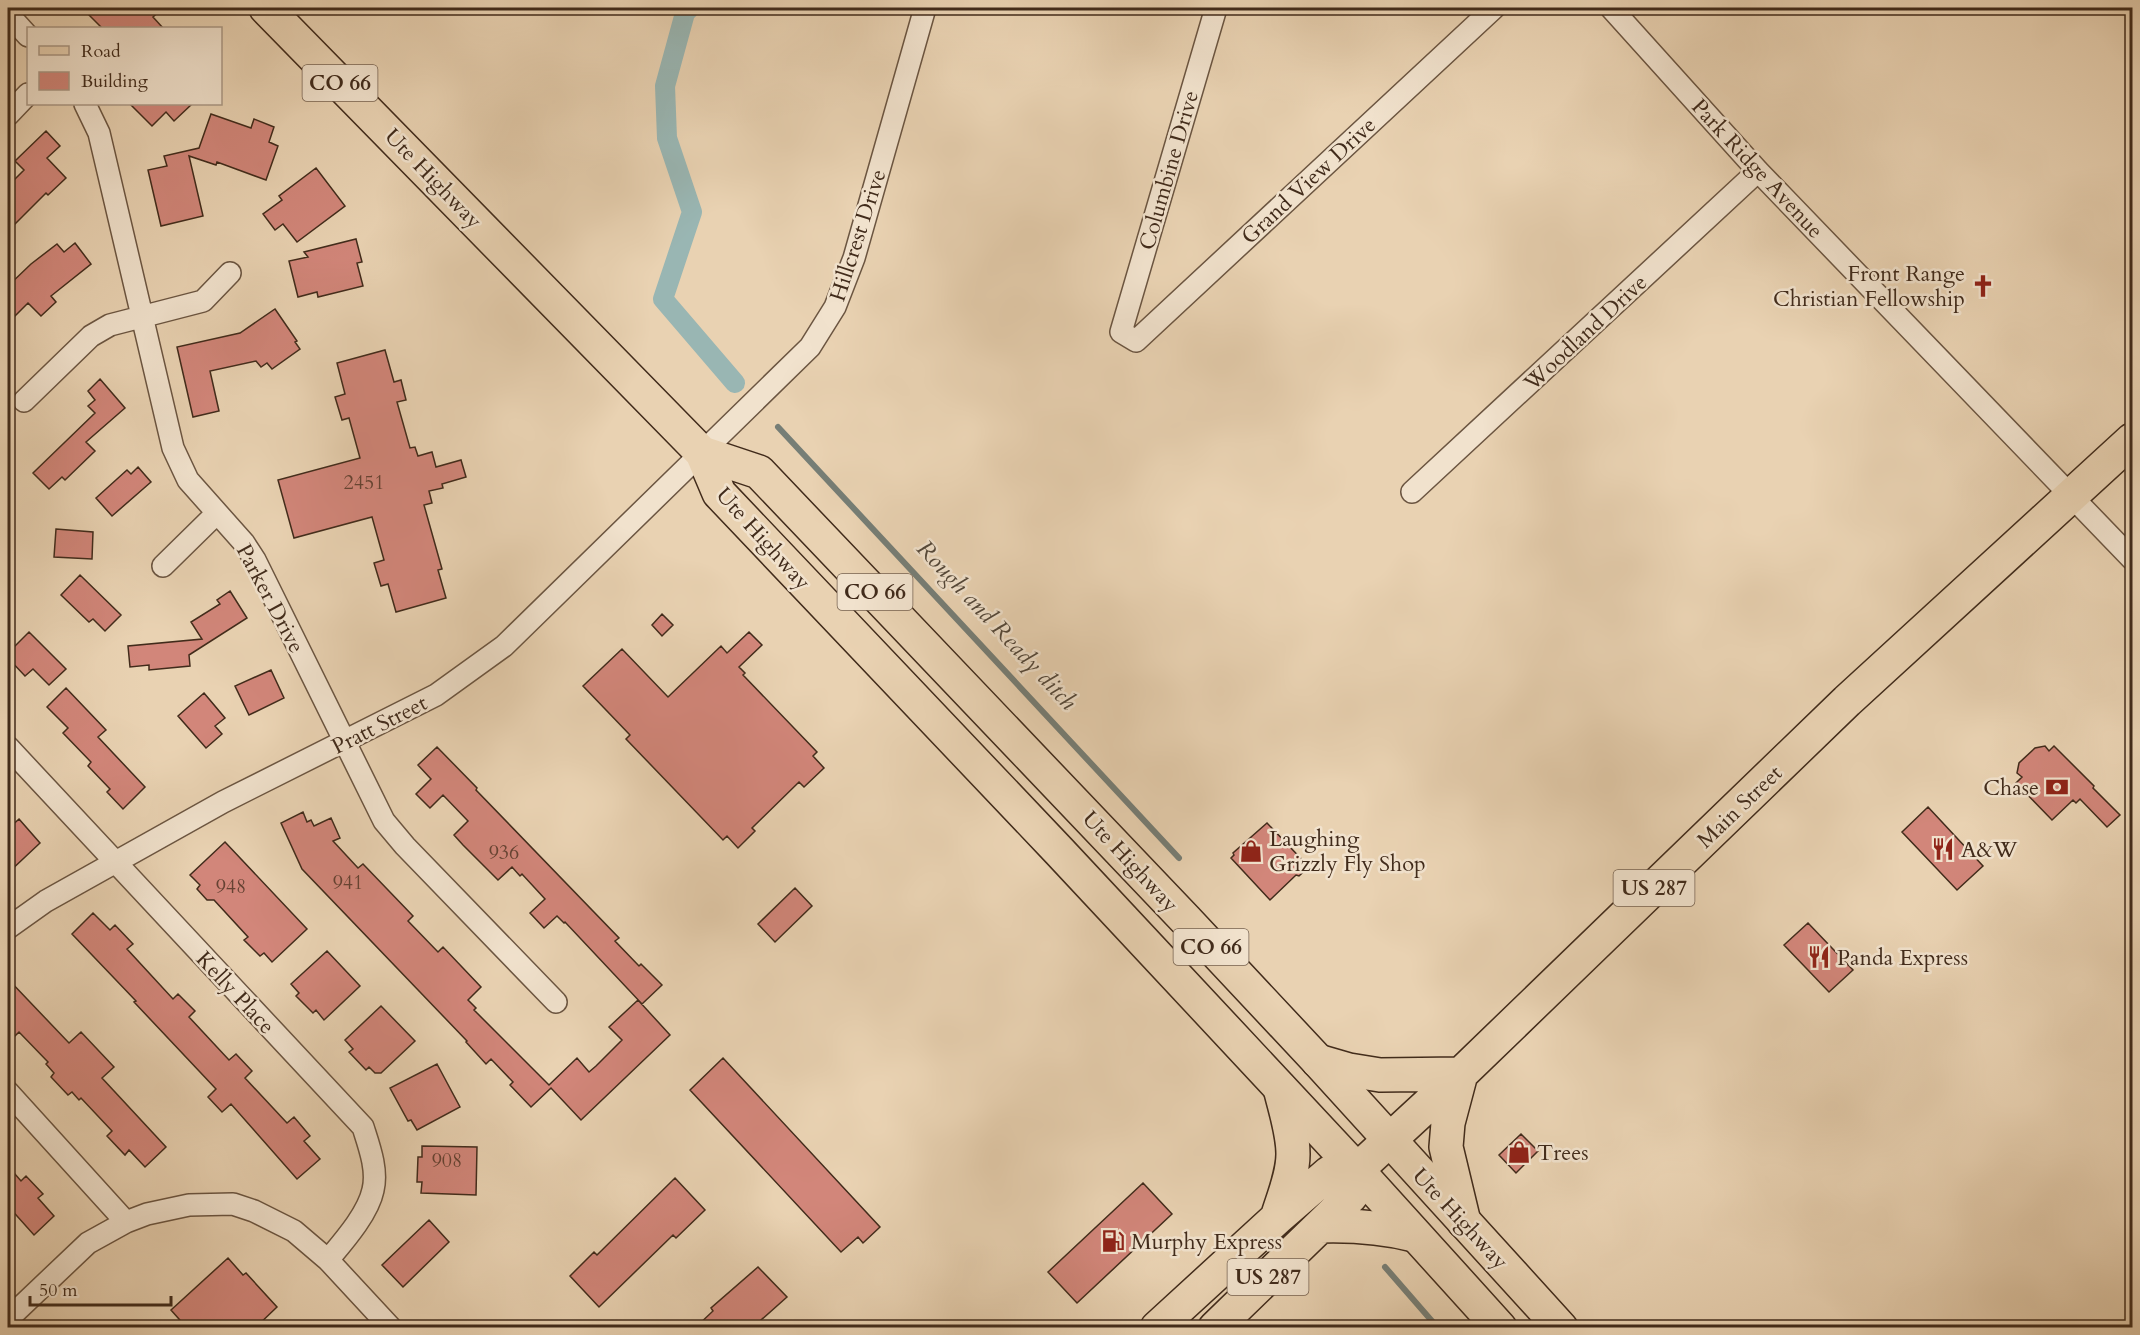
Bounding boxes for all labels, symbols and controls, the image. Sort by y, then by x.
legend [27,27,222,105]
text: Road [81,39,121,64]
road number: CO 66 [302,65,378,101]
text: Building [81,69,149,94]
street label: Columbine Drive [1132,87,1206,254]
street label: Park Ridge Avenue [1685,92,1830,245]
street label: Grand View Drive [1235,110,1383,251]
street label: Ute Highway [378,122,489,236]
street label: Hillcrest Drive [822,165,893,305]
place label: Front Range Christian Fellowship [1773,259,1965,314]
street label: Woodland Drive [1517,268,1654,398]
church icon: Front Range Christian Fellowship [1970,273,1996,299]
house number: 2451 [344,469,384,496]
street label: Ute Highway [709,481,818,597]
water label: Rough and Ready ditch [909,533,1085,718]
street label: Parker Drive [229,539,311,658]
road number: CO 66 [838,574,912,610]
street label: Pratt Street [327,688,432,762]
street label: Main Street [1691,758,1789,855]
place label: Chase [1983,773,2039,803]
bank icon: Chase [2044,774,2070,800]
street label: Ute Highway [1075,804,1185,919]
place label: Laughing Grizzly Fly Shop [1269,824,1426,879]
place label: A&W [1961,835,2018,865]
restaurant icon: A&W [1930,836,1956,862]
shop icon: Laughing Grizzly Fly Shop [1238,838,1264,864]
house number: 936 [489,839,519,866]
house number: 941 [333,869,363,896]
road number: US 287 [1614,870,1694,906]
house number: 948 [216,873,246,900]
road number: CO 66 [1174,929,1248,965]
place label: Panda Express [1837,943,1968,973]
restaurant icon: Panda Express [1806,944,1832,970]
street label: Kelly Place [189,945,281,1041]
place label: Trees [1537,1138,1589,1168]
shop icon: Trees [1506,1139,1532,1165]
house number: 908 [432,1147,462,1174]
street label: Ute Highway [1405,1161,1515,1276]
place label: Murphy Express [1131,1227,1282,1257]
fuel station icon: Murphy Express [1100,1228,1126,1254]
road number: US 287 [1228,1259,1308,1295]
scale bar [30,1269,171,1307]
text: 50 m [39,1278,78,1303]

